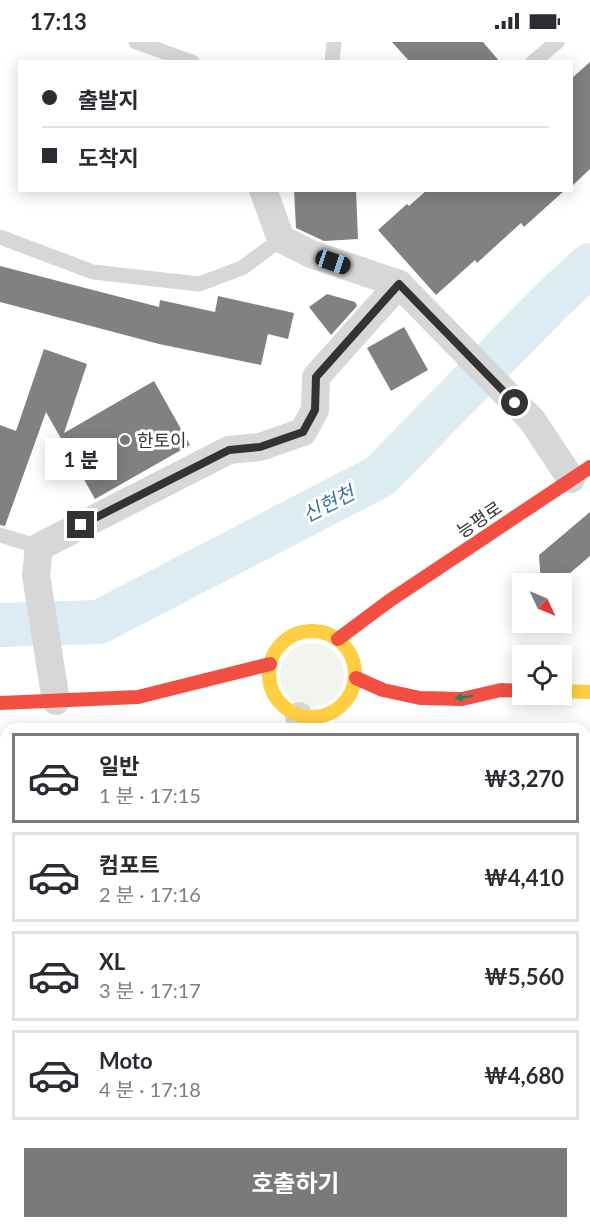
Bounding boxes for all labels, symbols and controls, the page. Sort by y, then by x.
text: 17:13 [30,8,87,35]
text: 출발지 [78,86,139,113]
text: 도착지 [78,144,139,171]
car [313,248,353,276]
route start [501,389,528,416]
place label: 한토이 [137,429,187,451]
marker: 한토이 [118,433,132,447]
callout: 1 분 [45,438,117,480]
text: 1 분 [64,447,98,471]
water label: 신현천 [298,479,360,526]
street label: 능평로 [452,496,506,542]
route end [67,511,94,538]
north arrow [512,573,572,633]
map controls [512,573,572,705]
button: locate [512,645,572,705]
one-way arrow [455,693,474,702]
icon: car [27,751,81,805]
text: 일반 [99,752,139,779]
text: ₩3,270 [484,765,564,792]
text: 1 분 · 17:15 [99,783,201,807]
icon: car [27,850,81,904]
text: 컴포트 [99,851,160,878]
text: ₩4,410 [484,864,564,891]
text: 2 분 · 17:16 [99,882,201,906]
text: XL [99,948,125,975]
icon: car [27,949,81,1003]
text: ₩5,560 [484,963,564,990]
text: 3 분 · 17:17 [99,978,201,1002]
text: Moto [99,1047,153,1074]
icon: car [27,1048,81,1102]
text: ₩4,680 [484,1062,564,1089]
text: 4 분 · 17:18 [99,1077,201,1101]
button: 호출하기 [24,1148,567,1217]

